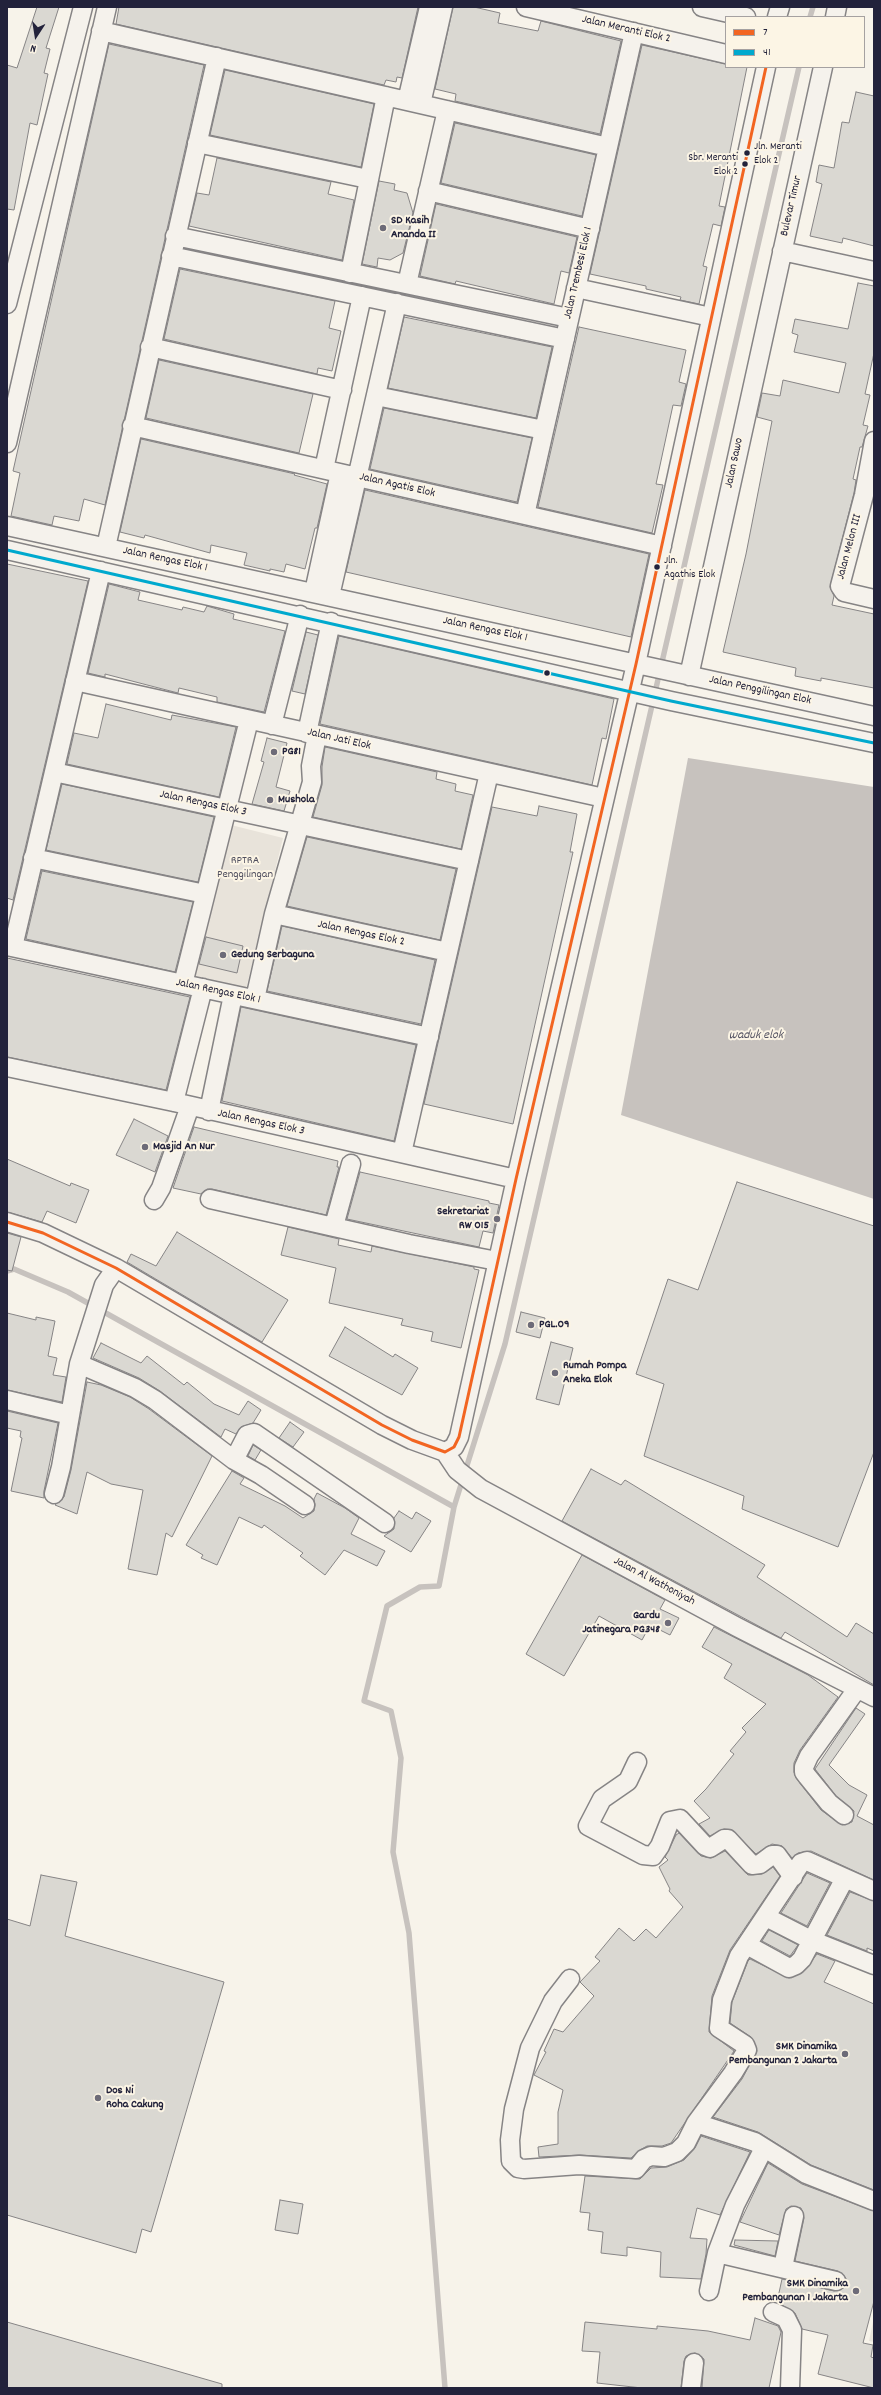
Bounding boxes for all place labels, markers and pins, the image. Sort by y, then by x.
place label: Jln. Meranti Elok 2 [754,140,802,166]
marker: Jln. Meranti Elok 2 [742,148,752,158]
place label: Sbr. Meranti Elok 2 [688,151,738,177]
marker: Sbr. Meranti Elok 2 [740,159,750,169]
place label: SD Kasih Ananda II [391,214,436,242]
marker: SD Kasih Ananda II [378,223,388,233]
place label: Jln. Agathis Elok [664,554,715,580]
marker: Jln. Agathis Elok [652,562,662,572]
unlabelled marker [542,668,552,678]
place label: PG81 [282,745,301,759]
marker: PG81 [269,747,279,757]
place label: Mushola [278,793,315,807]
marker: Mushola [265,795,275,805]
place label: Gedung Serbaguna [231,948,314,962]
marker: Gedung Serbaguna [218,950,228,960]
place label: Masjid An Nur [153,1140,215,1154]
marker: Masjid An Nur [140,1142,150,1152]
place label: Sekretariat RW 015 [437,1205,489,1233]
marker: Sekretariat RW 015 [492,1214,502,1224]
place label: PGL.09 [539,1318,569,1332]
marker: PGL.09 [526,1320,536,1330]
place label: Rumah Pompa Aneka Elok [563,1359,626,1387]
marker: Rumah Pompa Aneka Elok [550,1368,560,1378]
place label: Gardu Jatinegara PG348 [582,1609,660,1637]
marker: Gardu Jatinegara PG348 [663,1618,673,1628]
place label: SMK Dinamika Pembangunan 2 Jakarta [729,2040,837,2068]
marker: SMK Dinamika Pembangunan 2 Jakarta [840,2049,850,2059]
place label: Dos Ni Roha Cakung [106,2084,164,2112]
marker: Dos Ni Roha Cakung [93,2093,103,2103]
place label: SMK Dinamika Pembangunan 1 Jakarta [742,2277,848,2305]
marker: SMK Dinamika Pembangunan 1 Jakarta [851,2286,861,2296]

